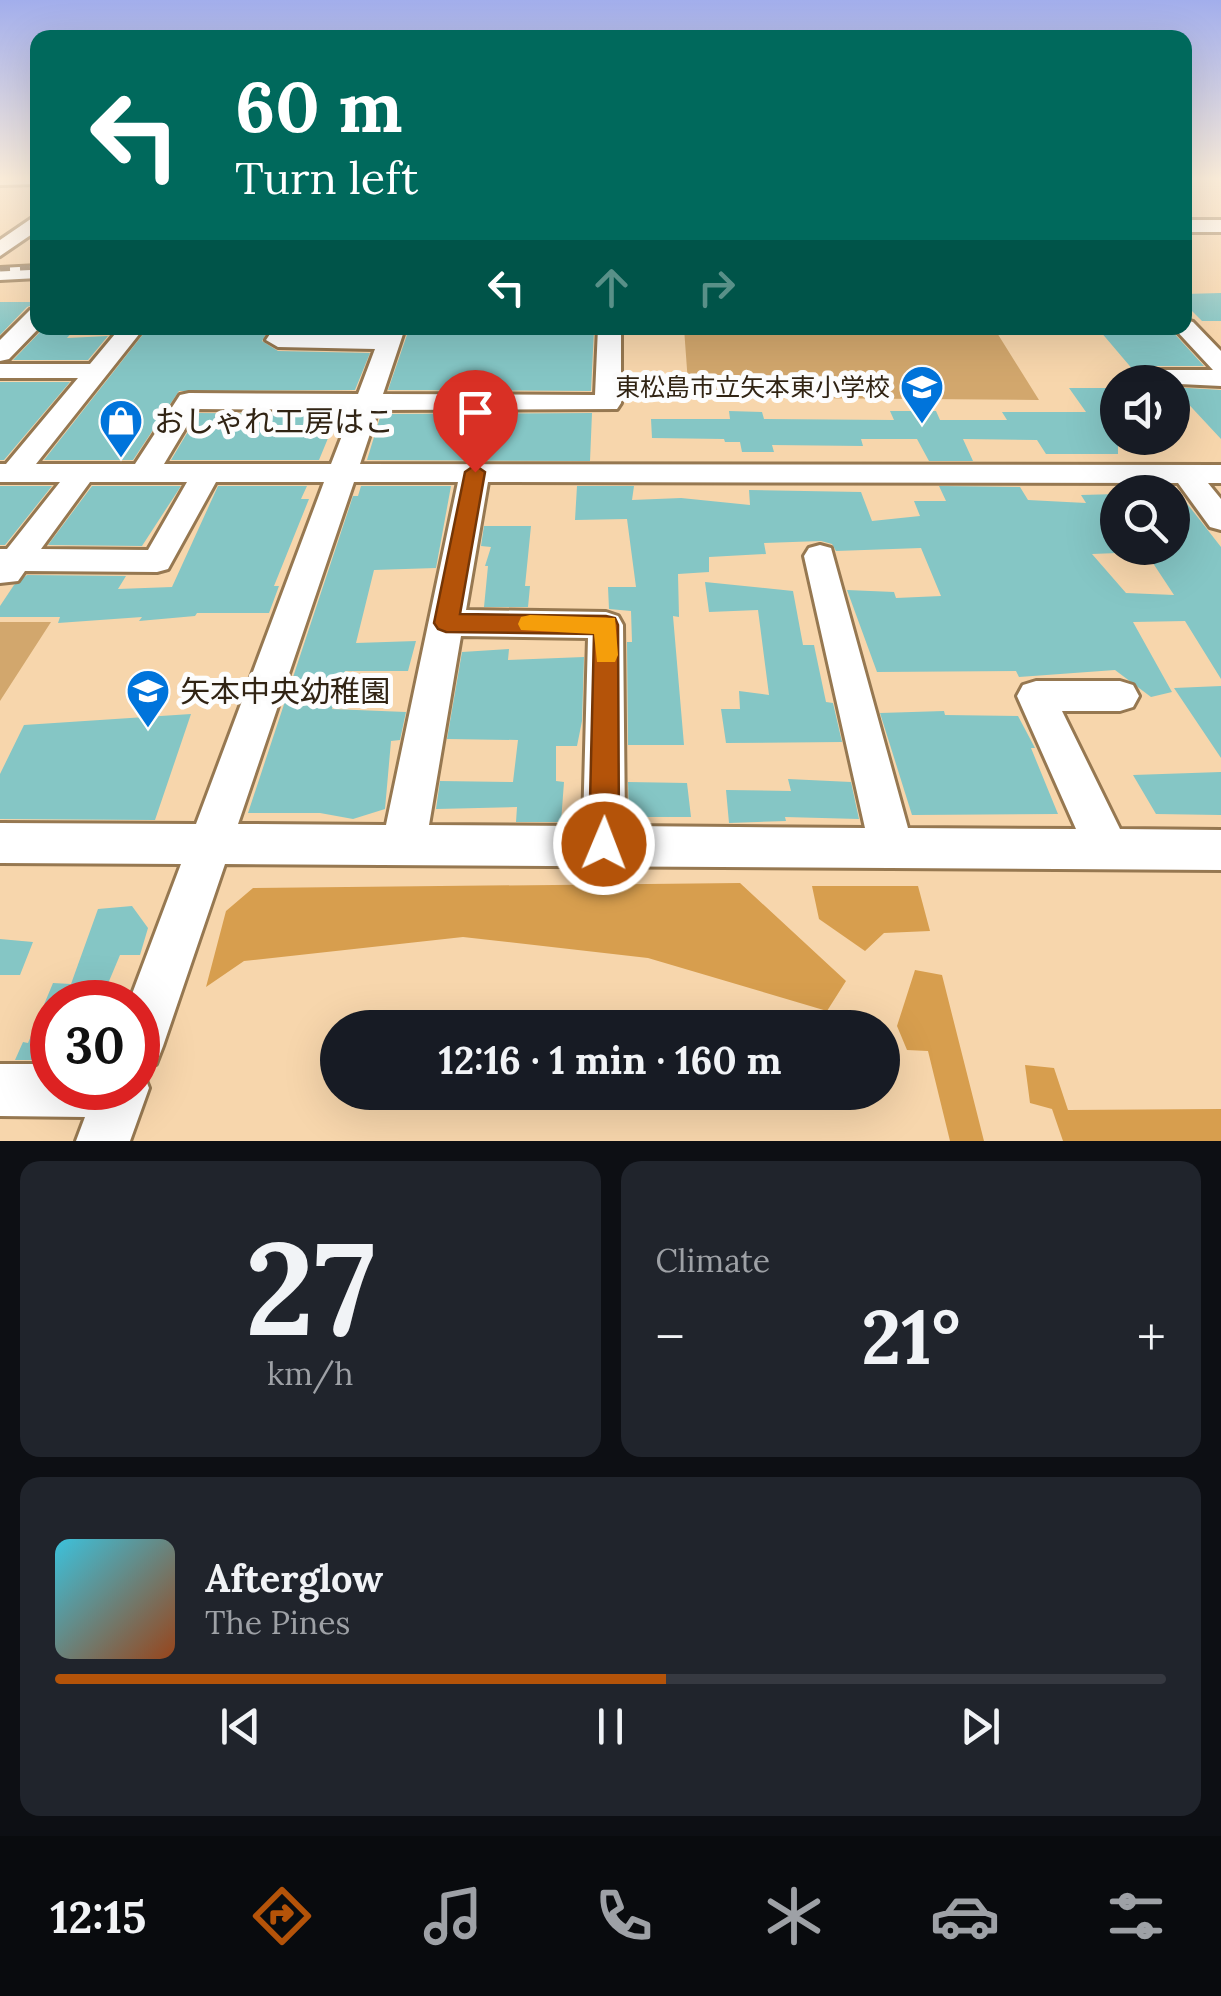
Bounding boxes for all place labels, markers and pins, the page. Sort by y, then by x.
school or university icon: 東松島市立矢本東小学校 [899,364,945,425]
pin [433,370,518,473]
place label: 東松島市立矢本東小学校 [615,371,890,403]
shop icon: おしゃれ工房はこ [98,398,144,459]
place label: おしゃれ工房はこ [154,402,394,440]
school or university icon: 矢本中央幼稚園 [125,668,171,729]
place label: 矢本中央幼稚園 [180,672,390,710]

